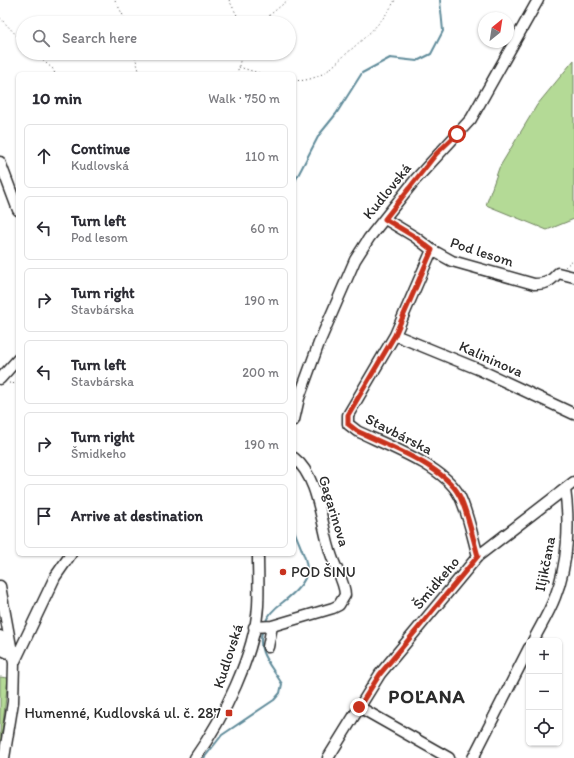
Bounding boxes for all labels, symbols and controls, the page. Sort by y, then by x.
north arrow [478,12,514,48]
search box [16,16,296,60]
icon: search [30,27,52,49]
text: Search here [62,29,137,47]
text: 10 min [32,88,82,108]
text: Walk · 750 m [208,91,280,106]
route start [448,125,466,143]
text: Continue [71,140,130,158]
icon: ahead [33,145,55,167]
text: 110 m [245,149,279,164]
text: Kudlovská [71,158,129,173]
street label: Kudlovská [359,159,415,223]
text: Turn left [71,212,126,230]
icon: left [33,217,55,239]
text: 60 m [250,221,279,236]
text: Pod lesom [71,230,128,245]
street label: Pod lesom [448,233,516,271]
text: Turn right [71,284,135,302]
icon: right [33,289,55,311]
text: 190 m [244,293,279,308]
text: Stavbárska [71,302,134,317]
street label: Kalininova [456,337,526,381]
text: Turn left [71,356,126,374]
icon: left [33,361,55,383]
text: 200 m [242,365,279,380]
text: Stavbárska [71,374,134,389]
street label: Stavbárska [363,409,436,459]
text: Turn right [71,428,135,446]
icon: right [33,433,55,455]
text: 190 m [244,437,279,452]
text: Šmidkeho [71,446,126,461]
street label: Gagarinova [315,473,353,549]
icon: arrive [33,505,55,527]
text: Arrive at destination [71,507,203,525]
street label: Iljikčana [531,535,559,593]
street label: Šmidkeho [409,553,463,613]
place label: POD ŠINU [291,563,356,581]
marker: POD ŠINU [278,567,288,577]
street label: Kudlovská [209,621,247,691]
map controls [526,638,562,746]
button: + [526,638,562,674]
button: − [526,674,562,710]
district label: POĽANA [388,685,466,708]
route end [350,698,368,716]
place label: Humenné, Kudlovská ul. č. 287 [24,704,222,722]
marker: Humenné, Kudlovská ul. č. 287 [224,708,234,718]
button: locate [526,710,562,746]

